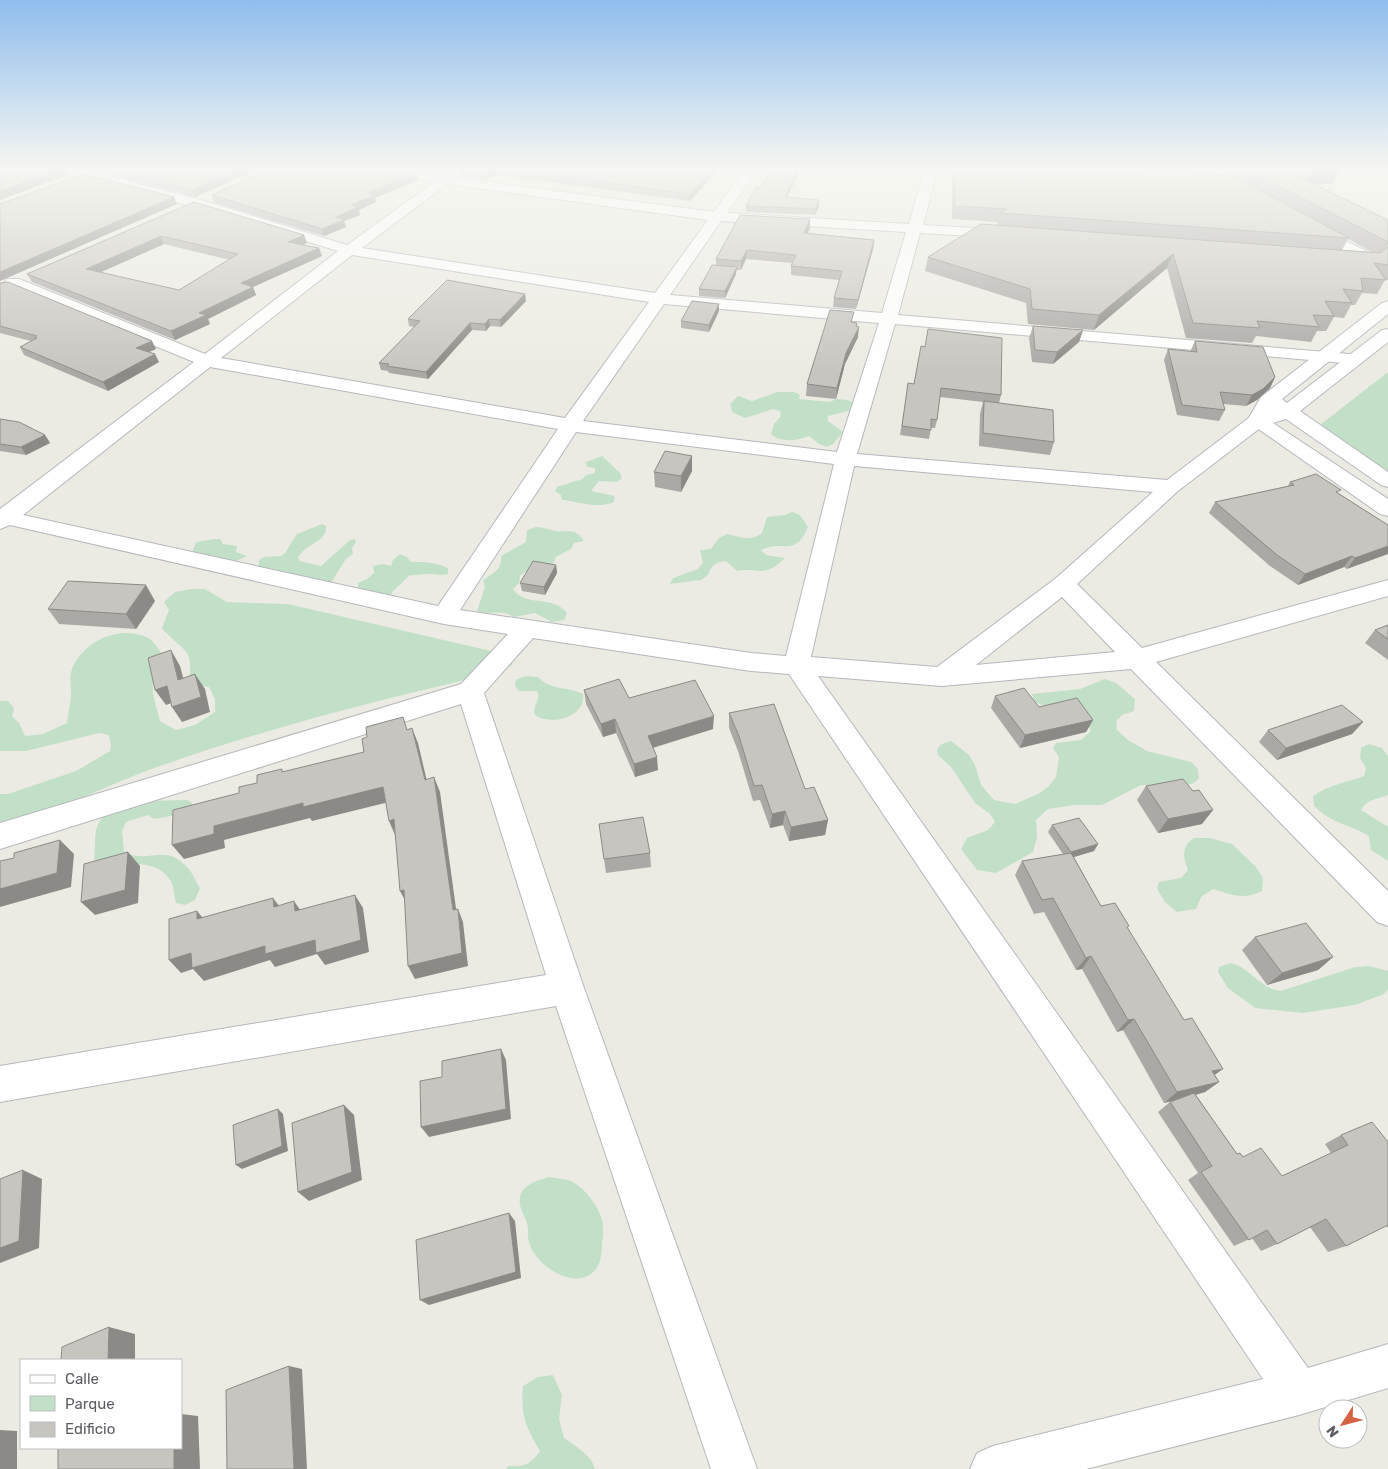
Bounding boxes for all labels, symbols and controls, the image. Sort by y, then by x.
legend [20,1359,182,1449]
text: Calle [65,1370,99,1388]
text: Parque [65,1395,115,1413]
north arrow [1318,1399,1368,1449]
text: Edificio [65,1420,115,1438]
text: N [1323,1422,1343,1440]

